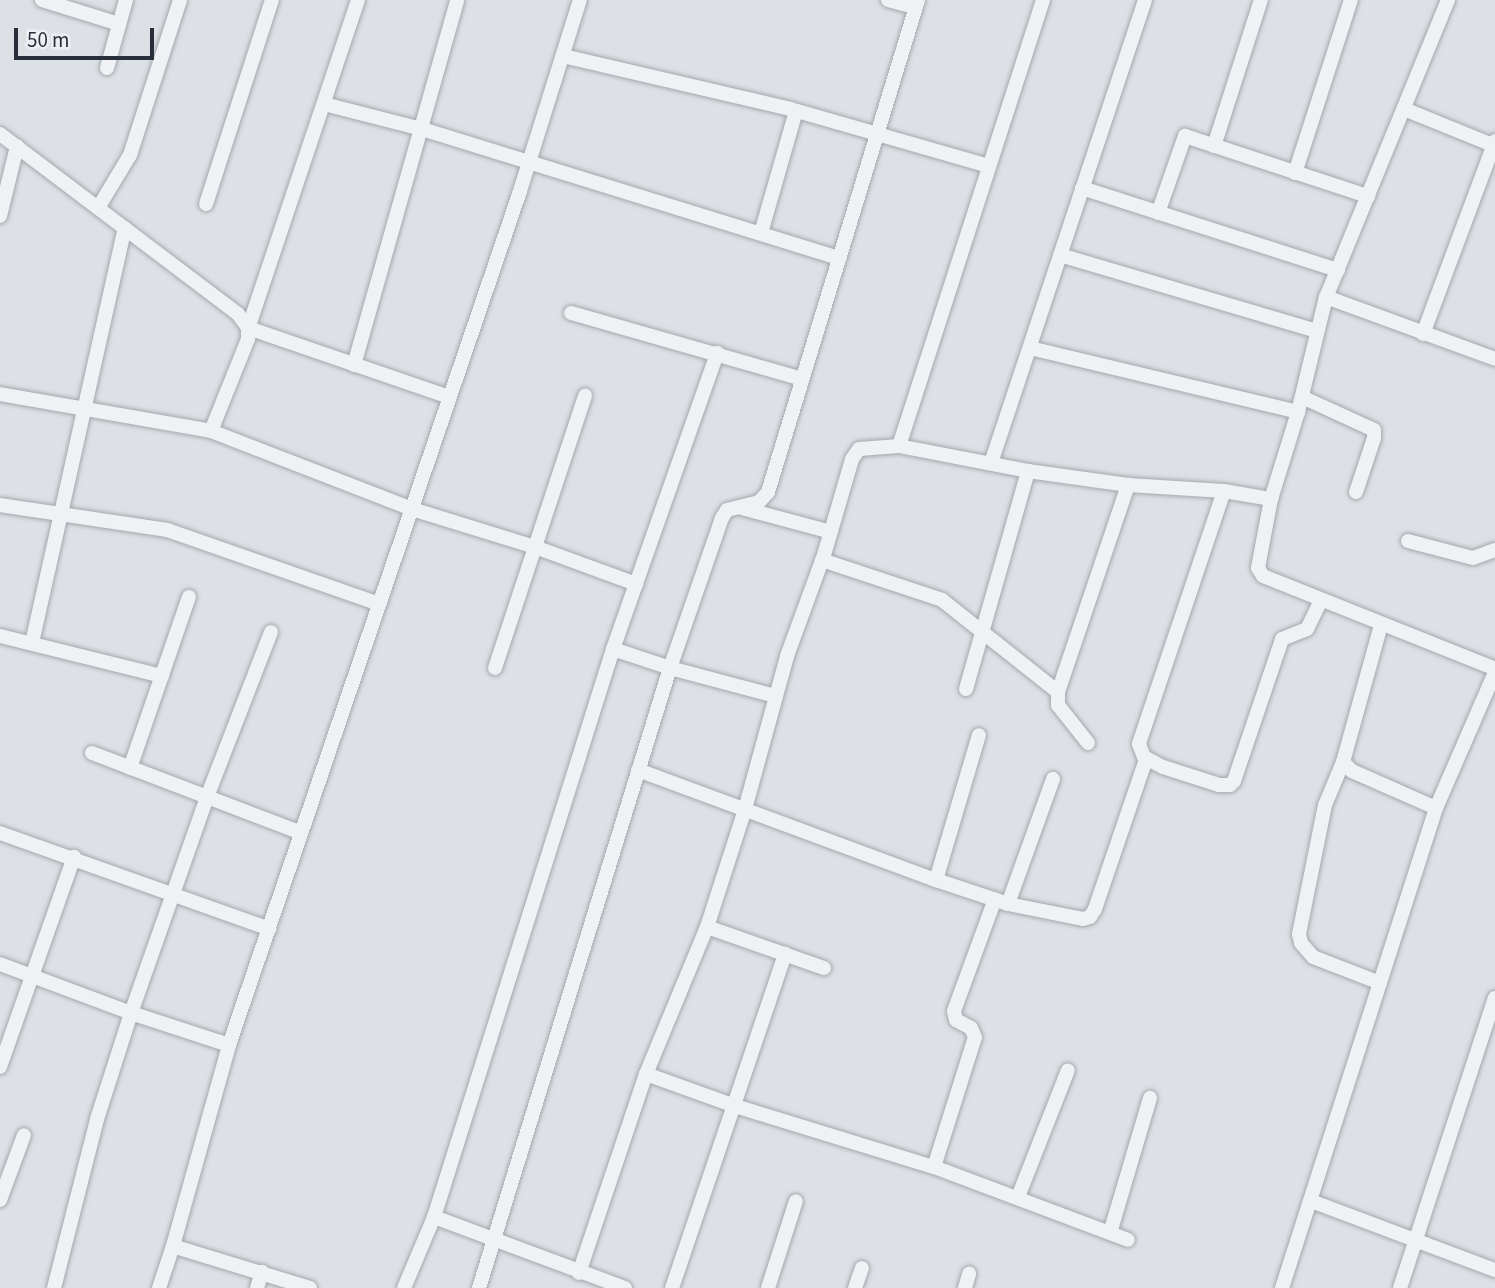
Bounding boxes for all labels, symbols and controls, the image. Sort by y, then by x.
scale bar [18,14,158,58]
text: 50 m [27,25,69,55]

